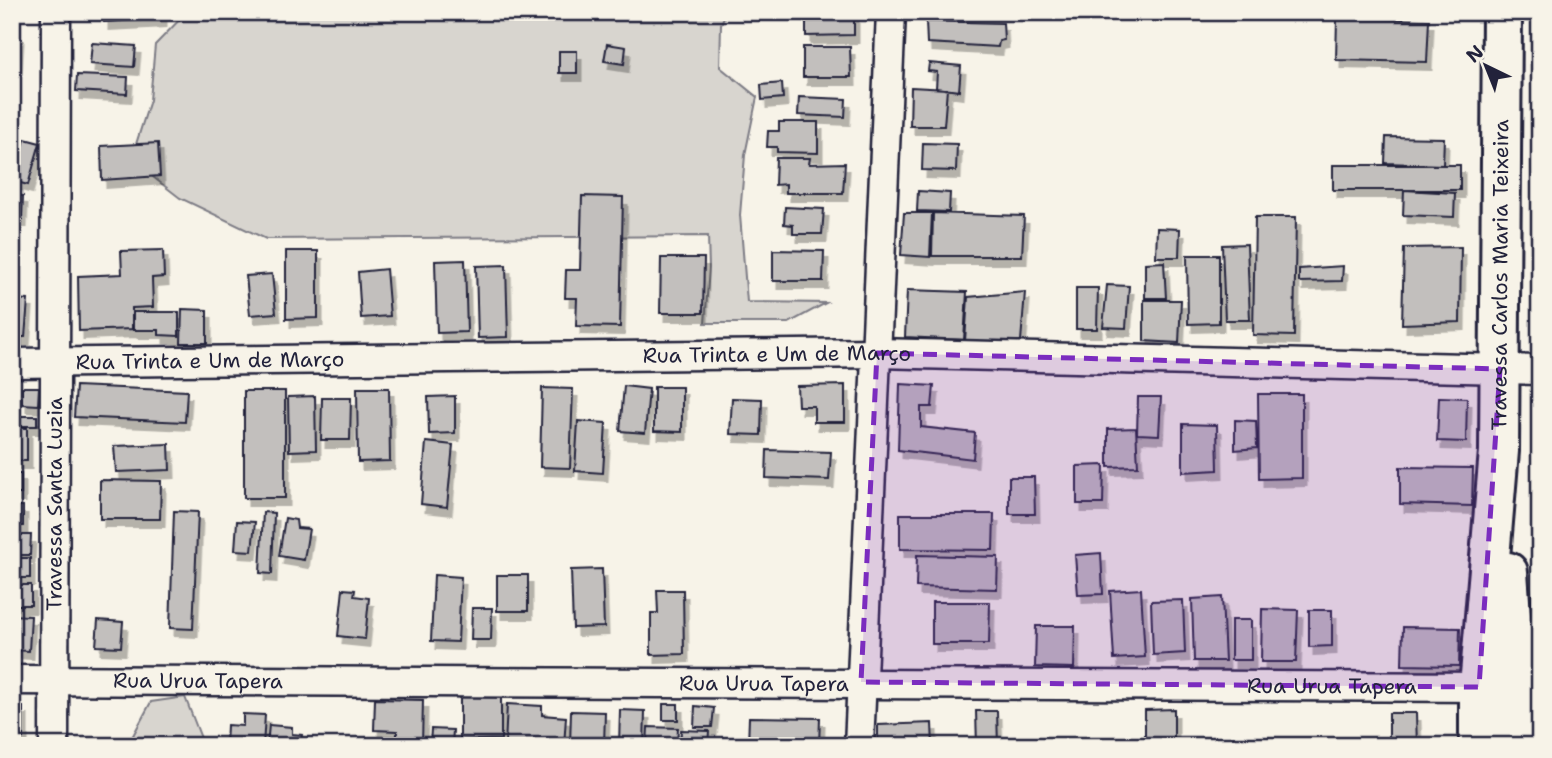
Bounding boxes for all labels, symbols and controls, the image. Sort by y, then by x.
north arrow [1450,32,1520,102]
text: N [1461,40,1489,68]
street label: Travessa Carlos Maria Teixeira [1485,119,1515,430]
street label: Rua Trinta e Um de Março [642,339,912,370]
street label: Rua Trinta e Um de Março [76,345,344,376]
street label: Travessa Santa Luzia [40,397,69,611]
street label: Rua Urua Tapera [113,666,283,695]
street label: Rua Urua Tapera [679,669,849,698]
street label: Rua Urua Tapera [1247,672,1417,701]

